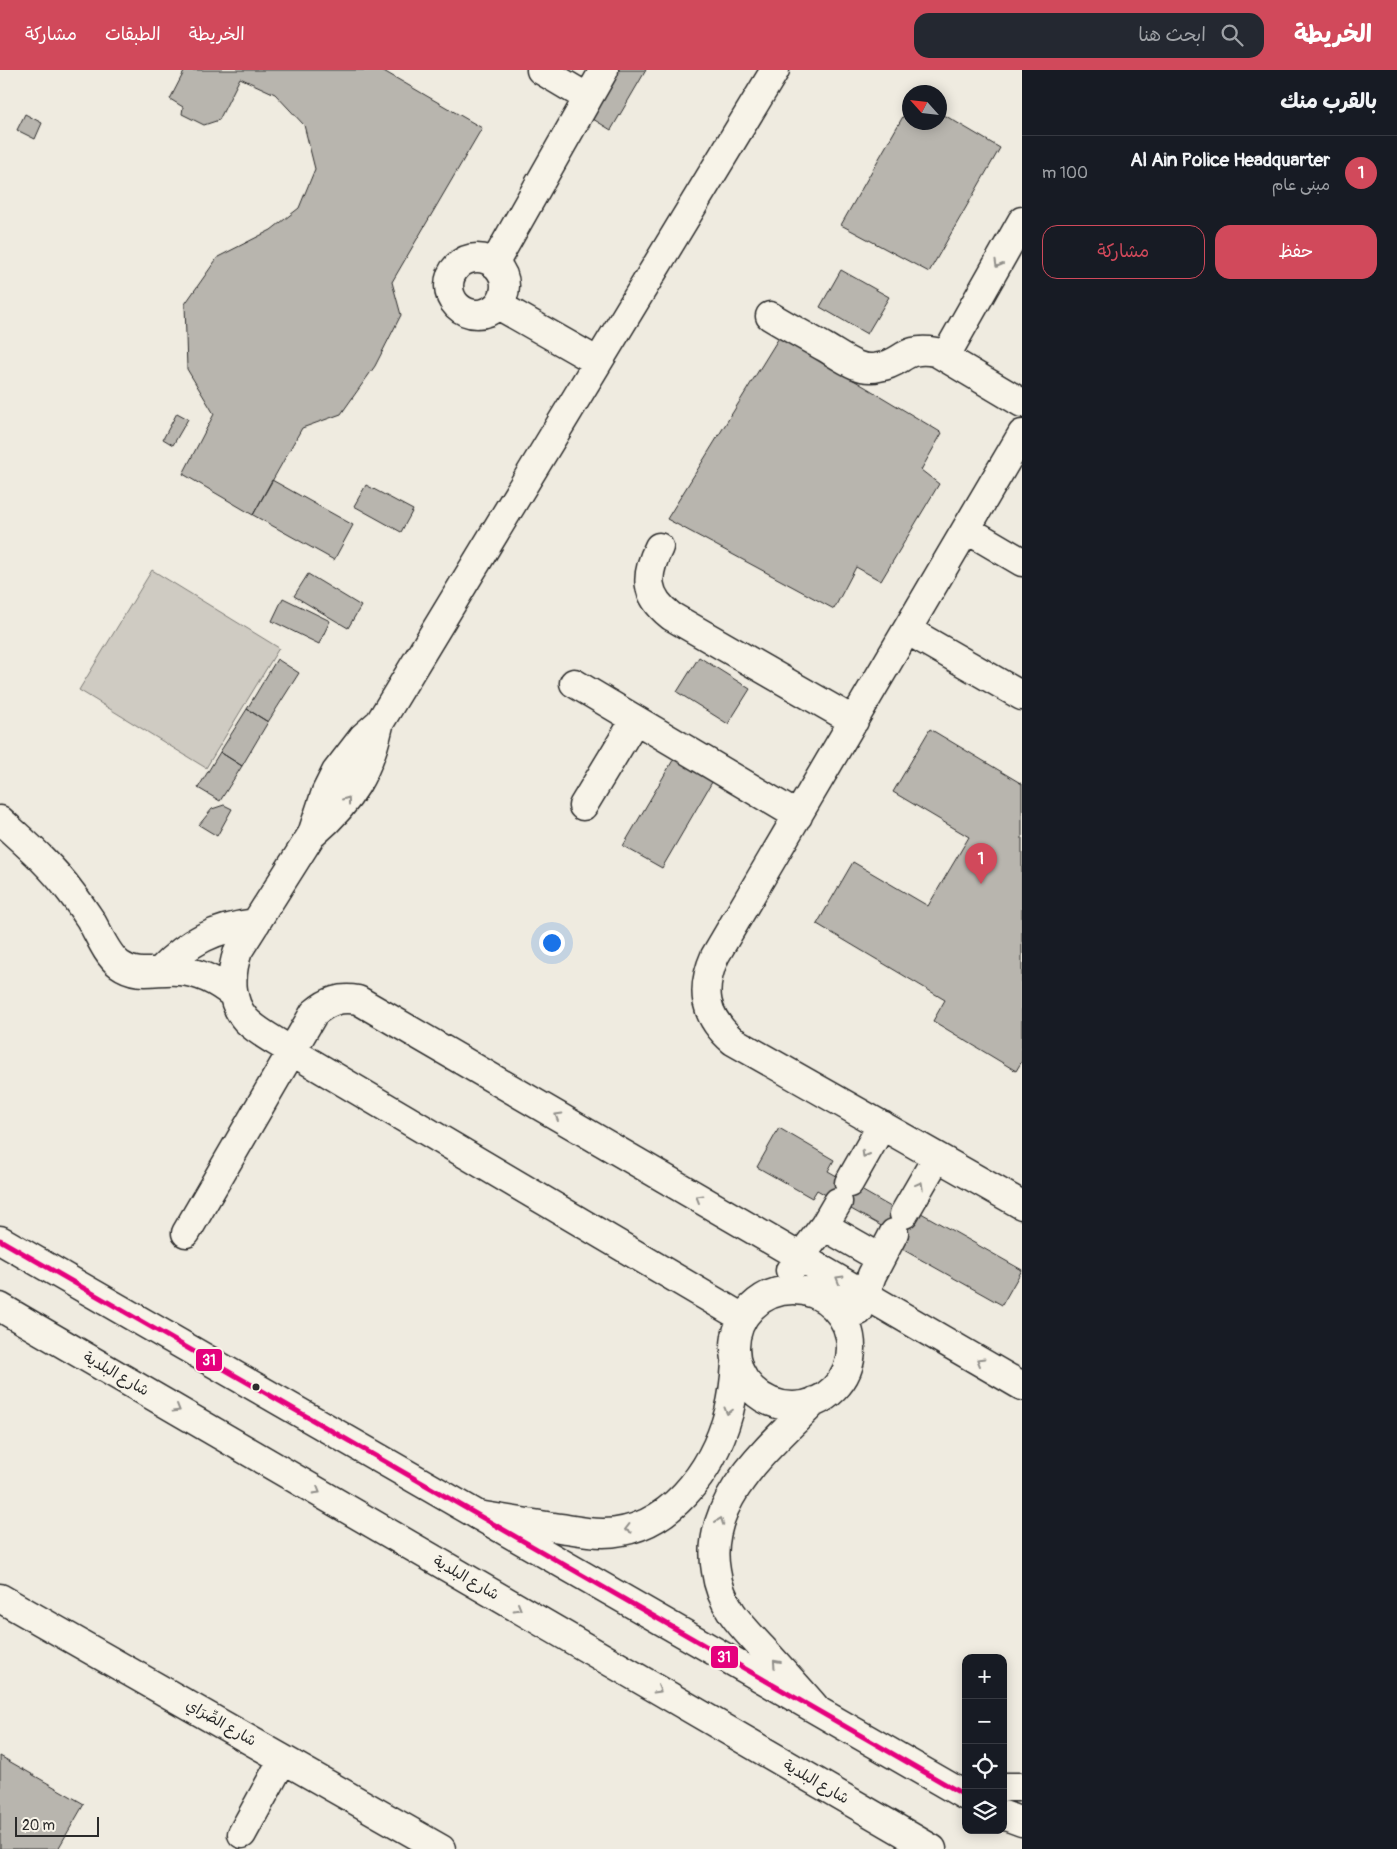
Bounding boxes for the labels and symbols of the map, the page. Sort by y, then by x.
north arrow [902,85,947,130]
one-way arrow [994,258,1004,267]
one-way arrow [341,796,350,805]
pin: 1 [965,843,997,884]
your location [539,930,565,956]
one-way arrow [555,1113,564,1123]
one-way arrow [862,1149,872,1158]
one-way arrow [914,1182,924,1191]
one-way arrow [695,1194,704,1204]
one-way arrow [836,1276,845,1286]
street label: شارع البلدية [80,1348,152,1400]
line badge: 31 [195,1348,223,1372]
text: 31 [202,1352,216,1369]
one-way arrow [976,1358,985,1368]
unlabelled marker [251,1382,261,1392]
one-way arrow [171,1403,180,1413]
one-way arrow [724,1406,734,1415]
one-way arrow [311,1484,320,1494]
one-way arrow [714,1517,724,1526]
one-way arrow [624,1523,633,1534]
street label: شارع البلدية [430,1552,502,1604]
one-way arrow [512,1602,521,1612]
line badge: 31 [710,1645,739,1669]
text: 31 [717,1649,731,1666]
one-way arrow [772,1659,781,1668]
one-way arrow [653,1683,662,1693]
street label: شارع الصِّرَاي [182,1695,260,1752]
street label: شارع البلدية [780,1756,852,1808]
scale bar [15,1814,99,1837]

